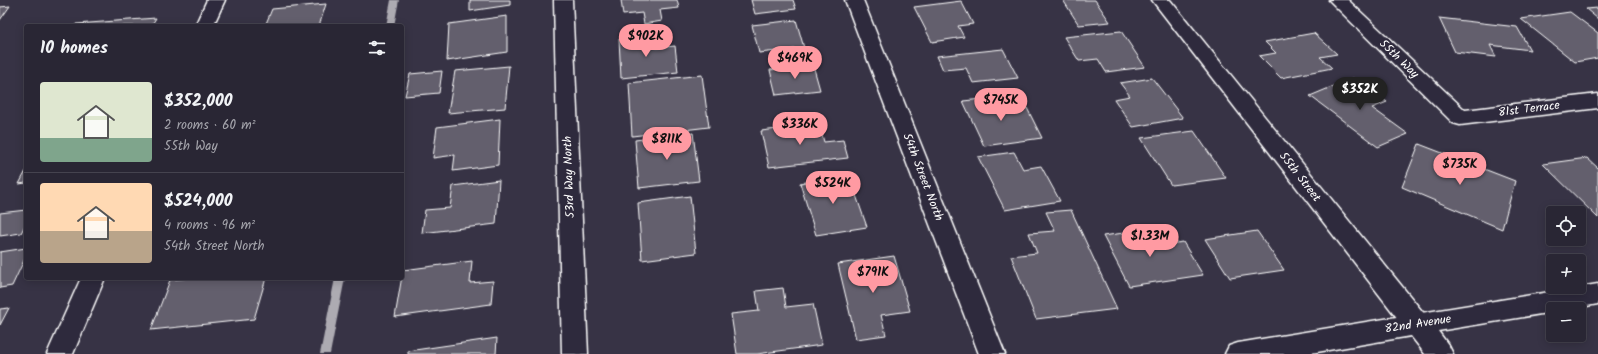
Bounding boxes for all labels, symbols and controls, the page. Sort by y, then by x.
pin: $902K [618,24,674,58]
text: $902K [628,26,664,47]
text: 10 homes [40,35,108,62]
street label: 55th Way [1375,35,1424,83]
icon: filters [366,37,388,59]
pin: $469K [767,46,823,80]
text: $469K [777,48,813,69]
pin: $352K [1332,77,1388,111]
text: $352K [1342,79,1378,100]
text: $352,000 [164,88,233,115]
pin: $745K [973,88,1029,122]
text: $745K [983,90,1019,111]
street label: 81st Terrace [1497,96,1561,122]
icon: home [72,98,120,146]
pin: $336K [772,112,828,146]
text: $336K [782,114,818,135]
text: 2 rooms · 60 m² [164,115,256,136]
pin: $811K [639,127,695,161]
text: $811K [651,129,683,150]
street label: 54th Street North [898,130,948,224]
text: 55th Way [164,136,218,157]
street label: 53rd Way North [558,136,580,218]
street label: 55th Street [1274,148,1326,206]
pin: $735K [1432,152,1488,186]
text: $735K [1442,154,1478,175]
pin: $524K [805,171,861,205]
text: $524K [815,173,851,194]
text: $524,000 [164,188,232,215]
icon: home [72,199,120,247]
map controls [1546,206,1586,342]
button: locate [1546,206,1586,246]
text: 4 rooms · 96 m² [164,215,255,236]
pin: $1.33M [1117,224,1183,258]
text: $1.33M [1131,226,1169,247]
text: 54th Street North [164,236,265,257]
button: + [1546,254,1586,294]
pin: $791K [845,260,901,294]
text: $791K [857,262,889,283]
button: − [1546,302,1586,342]
street label: 82nd Avenue [1384,309,1453,339]

